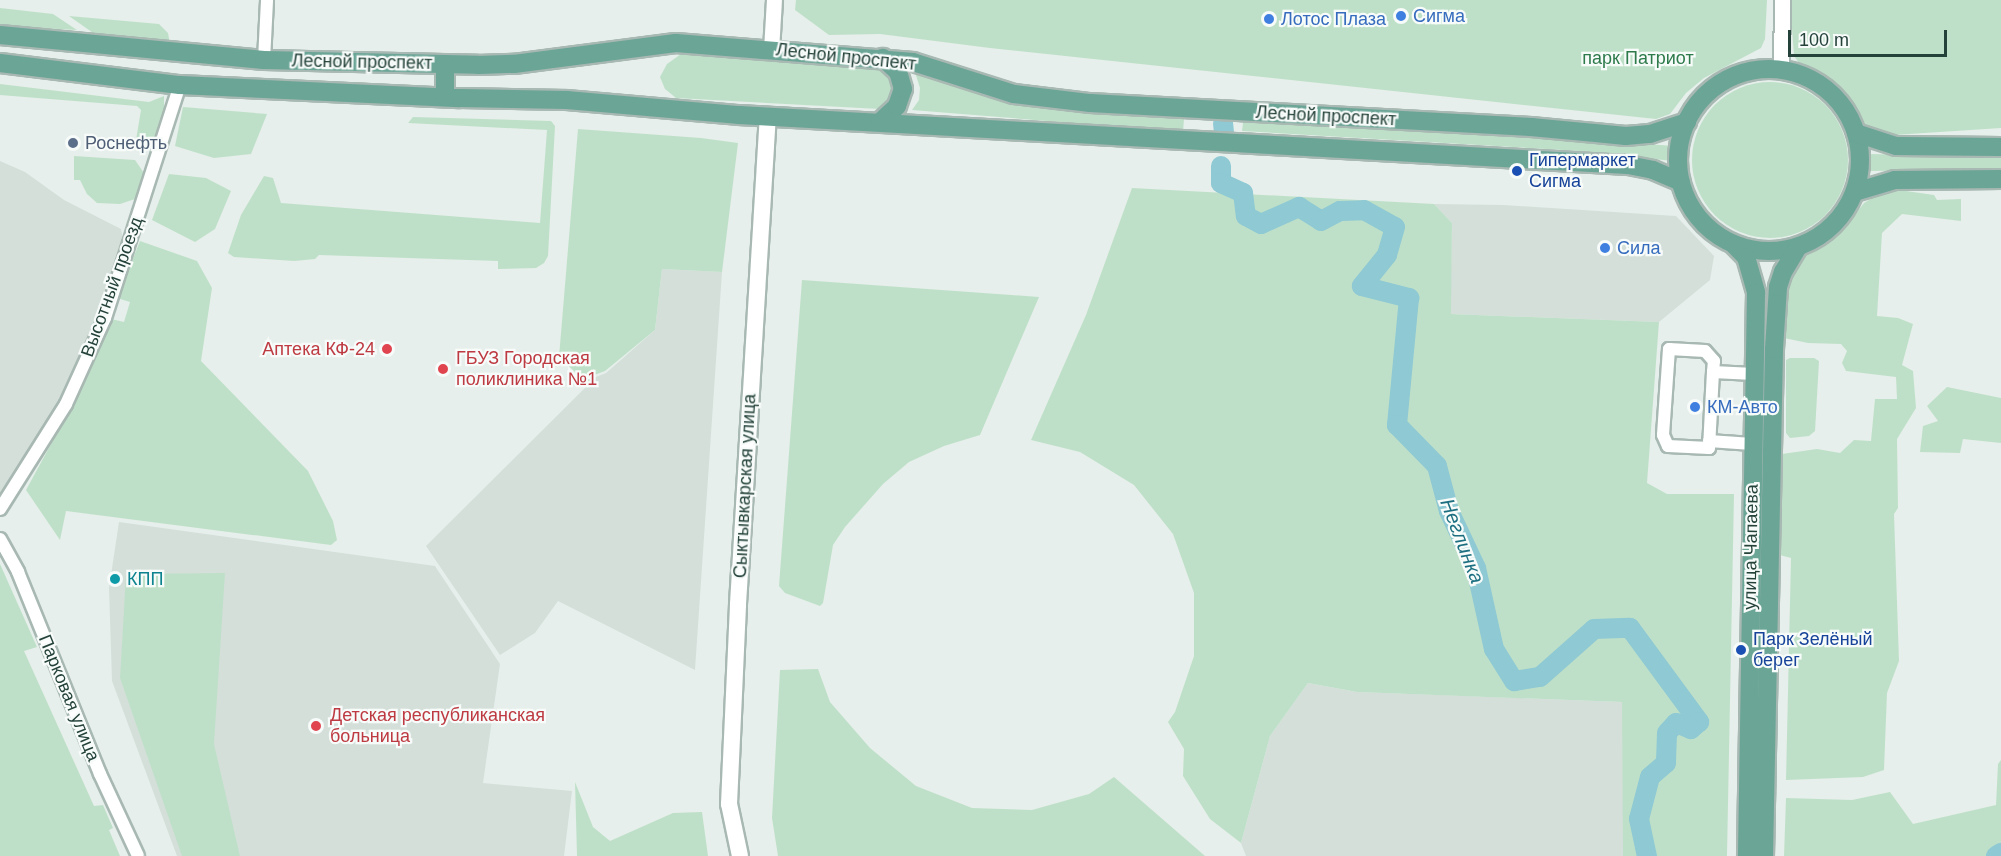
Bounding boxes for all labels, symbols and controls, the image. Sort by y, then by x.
place label: Сигма [1413,5,1465,27]
place label: Лотос Плаза [1281,8,1386,30]
marker: Сигма [1394,9,1408,23]
marker: Лотос Плаза [1262,12,1276,26]
scale bar [1791,18,1950,56]
text: 100 m [1799,30,1849,50]
street label: Лесной проспект [775,39,917,75]
park label: парк Патриот [1582,47,1694,69]
street label: Лесной проспект [291,50,433,74]
street label: Лесной проспект [1255,102,1397,130]
place label: Роснефть [85,132,167,154]
marker: Роснефть [66,136,80,150]
place label: Гипермаркет Сигма [1529,150,1636,192]
marker: Гипермаркет Сигма [1510,164,1524,178]
street label: Высотный проезд [77,214,147,360]
place label: Сила [1617,237,1661,259]
marker: Сила [1598,241,1612,255]
place label: Аптека КФ-24 [262,338,375,360]
marker: Аптека КФ-24 [380,342,394,356]
place label: ГБУЗ Городская поликлиника №1 [456,348,597,391]
marker: ГБУЗ Городская поликлиника №1 [434,360,452,378]
street label: Сыктывкарская улица [729,393,761,579]
place label: КМ-Авто [1707,396,1778,418]
marker: КМ-Авто [1688,400,1702,414]
street label: улица Чапаева [1739,484,1763,610]
water label: Неглинка [1435,495,1489,587]
place label: КПП [127,568,163,590]
marker: КПП [108,572,122,586]
place label: Парк Зелёный берег [1753,629,1873,672]
street label: Парковая улица [34,632,104,764]
marker: Парк Зелёный берег [1734,643,1748,657]
place label: Детская республиканская больница [330,705,545,748]
marker: Детская республиканская больница [307,717,325,735]

